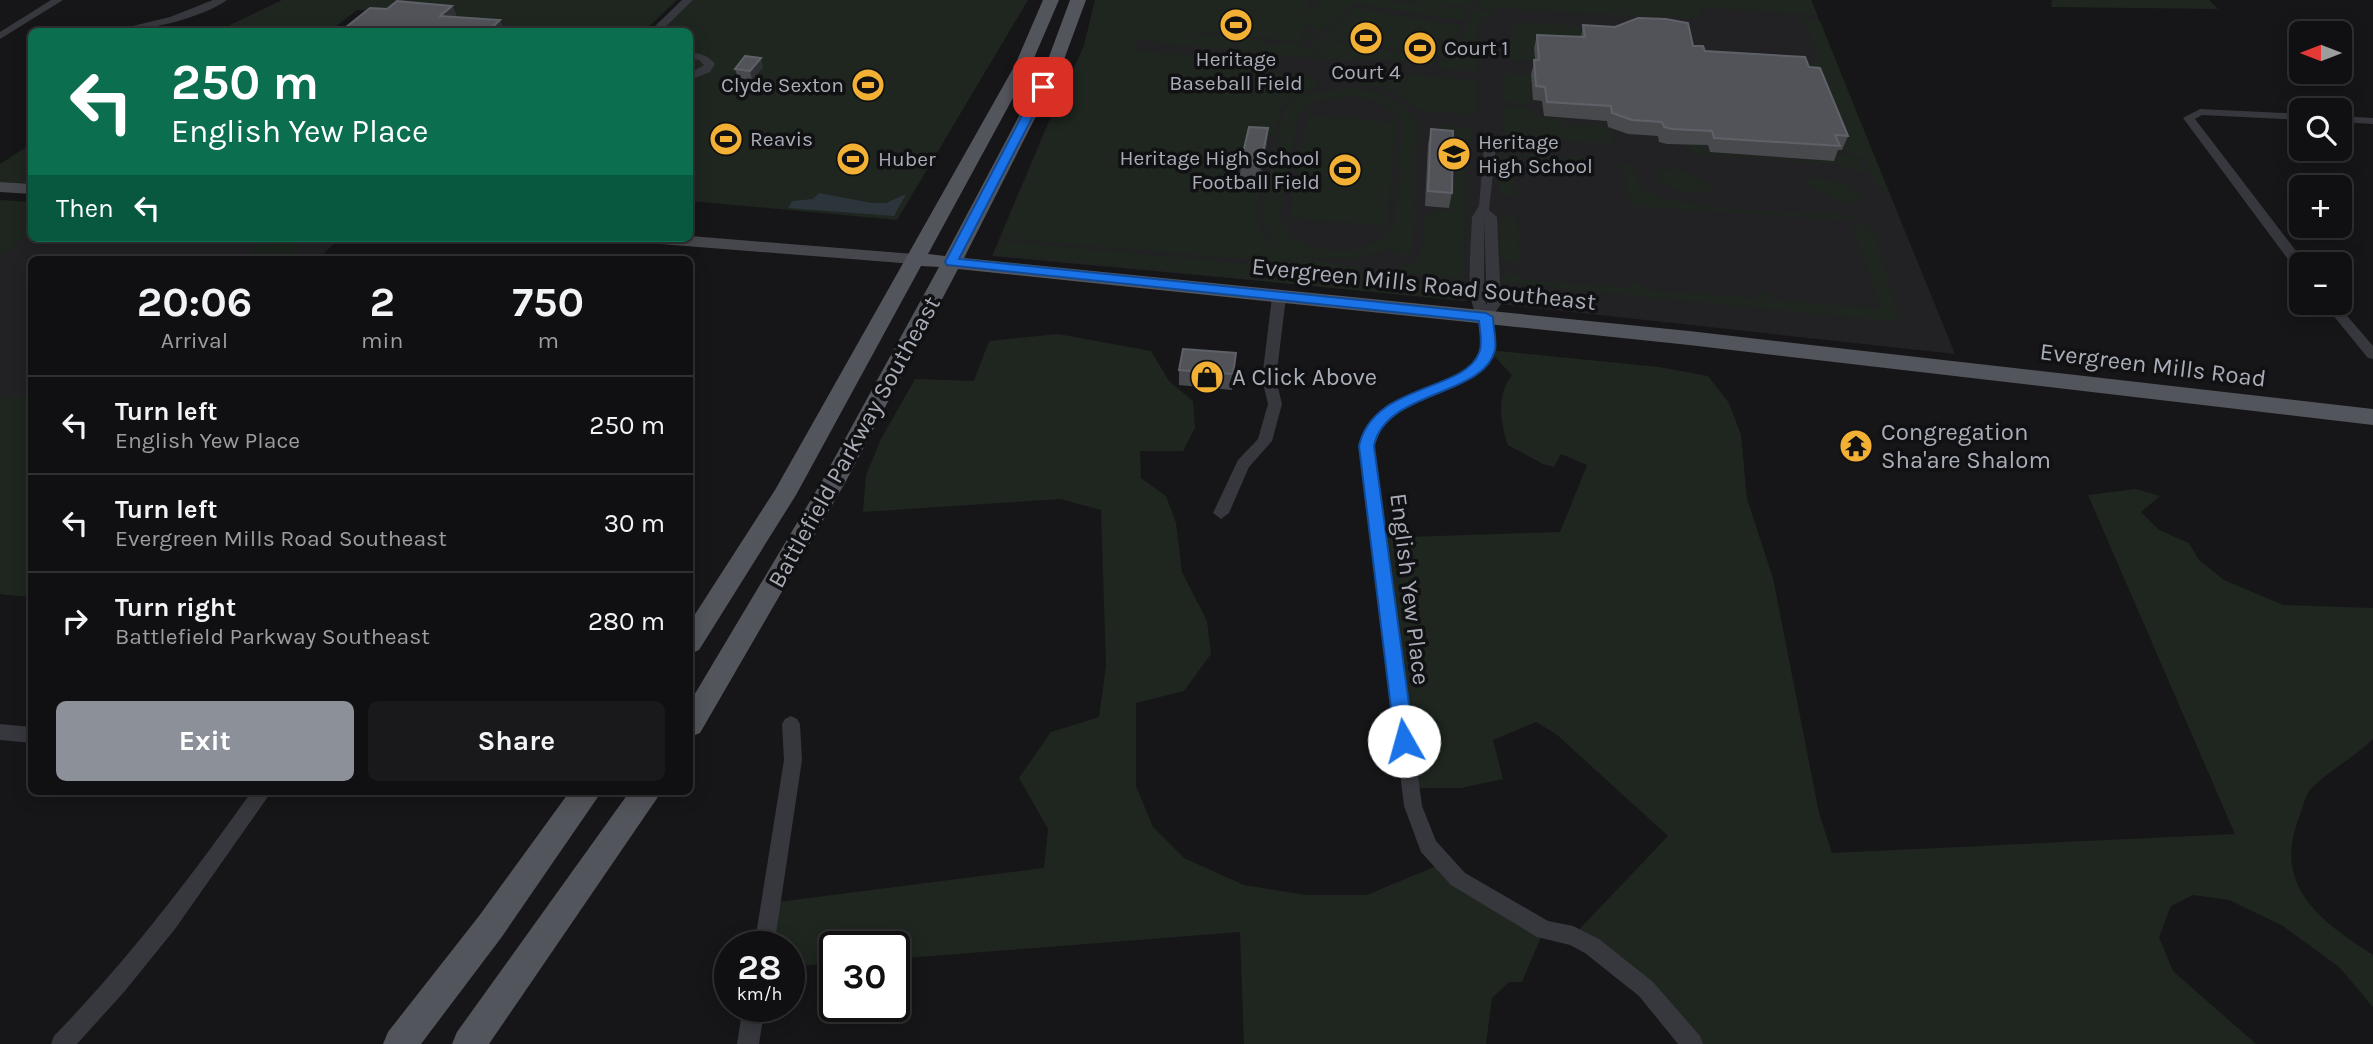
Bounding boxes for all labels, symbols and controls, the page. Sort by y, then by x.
sports icon: Heritage Baseball Field [1217,6,1255,44]
sports icon: Court 4 [1347,19,1385,57]
north arrow [2289,21,2352,84]
map controls [2289,21,2352,315]
sports icon: Court 1 [1401,29,1439,67]
place label: Court 1 [1444,36,1508,60]
place label: Heritage Baseball Field [1169,47,1303,95]
text: 250 m [171,54,319,111]
icon: left [56,56,147,147]
pin [1013,57,1073,117]
place label: Court 4 [1331,60,1401,84]
sports icon: Clyde Sexton [849,66,887,104]
icon: arrive [1024,68,1062,106]
place label: Clyde Sexton [721,73,844,97]
button: search [2289,98,2352,161]
text: English Yew Place [171,113,429,150]
sports icon: Reavis [707,120,745,158]
place label: Reavis [750,127,813,151]
place label: Heritage High School [1478,130,1593,178]
school or university icon: Heritage High School [1435,135,1473,173]
sports icon: Huber [834,140,872,178]
place label: Heritage High School Football Field [1119,146,1320,194]
place label: Huber [878,147,936,171]
sports icon: Heritage High School Football Field [1326,151,1364,189]
button: + [2289,175,2352,238]
icon: left [128,189,166,227]
text: Then [56,193,114,224]
street label: Evergreen Mills Road Southeast [1250,252,1598,316]
button: − [2289,252,2352,315]
text: 20:06 [137,277,252,327]
text: 2 [370,277,395,327]
text: 750 [512,277,584,327]
street label: Battlefield Parkway Southeast [762,292,946,592]
text: Arrival [161,327,228,354]
text: min [361,327,403,354]
text: m [537,327,559,354]
street label: Evergreen Mills Road [2038,337,2268,393]
shop icon: A Click Above [1188,358,1226,396]
place label: A Click Above [1232,363,1377,391]
text: Turn left [115,396,217,427]
icon: left [56,406,94,444]
text: 250 m [589,410,665,441]
place label: Congregation Sha'are Shalom [1881,418,2051,474]
text: English Yew Place [115,427,300,454]
temple icon: Congregation Sha'are Shalom [1837,427,1875,465]
street label: English Yew Place [1384,491,1436,687]
text: Turn left [115,494,217,525]
icon: left [56,504,94,542]
text: 30 m [604,508,665,539]
text: Evergreen Mills Road Southeast [115,525,447,552]
text: Turn right [115,592,236,623]
icon: right [56,602,94,640]
text: 280 m [588,606,665,637]
text: Battlefield Parkway Southeast [115,623,430,650]
button: Exit [56,701,354,781]
button: Share [368,701,665,781]
position arrow [1367,704,1441,778]
speed limit sign: 30 [819,931,910,1022]
text: 28 [738,947,781,988]
text: km/h [737,983,782,1005]

